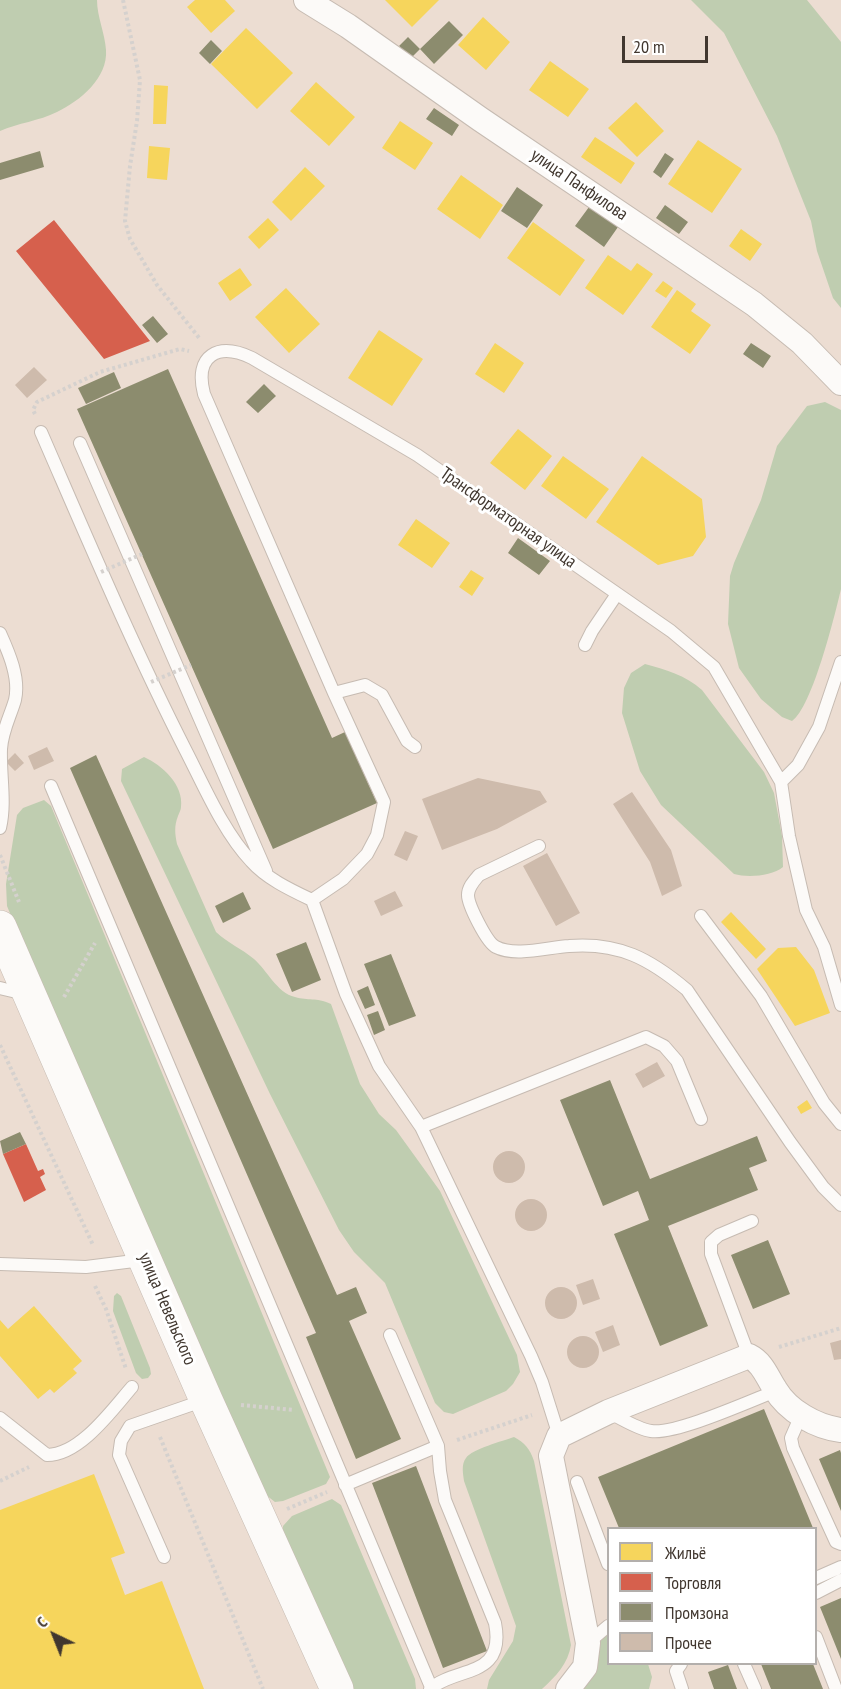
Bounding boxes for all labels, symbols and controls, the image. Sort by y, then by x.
scale bar [625,24,710,62]
text: 20 m [633,35,665,58]
street label: улица Панфилова [526,145,632,225]
street label: Трансформаторная улица [436,463,580,573]
street label: улица Невельского [134,1250,200,1368]
legend [607,1527,817,1665]
text: Жильё [665,1541,706,1564]
text: Торговля [665,1571,721,1594]
text: Промзона [665,1601,729,1624]
north arrow [24,1605,84,1665]
text: С [32,1612,51,1632]
text: Прочее [665,1631,712,1654]

